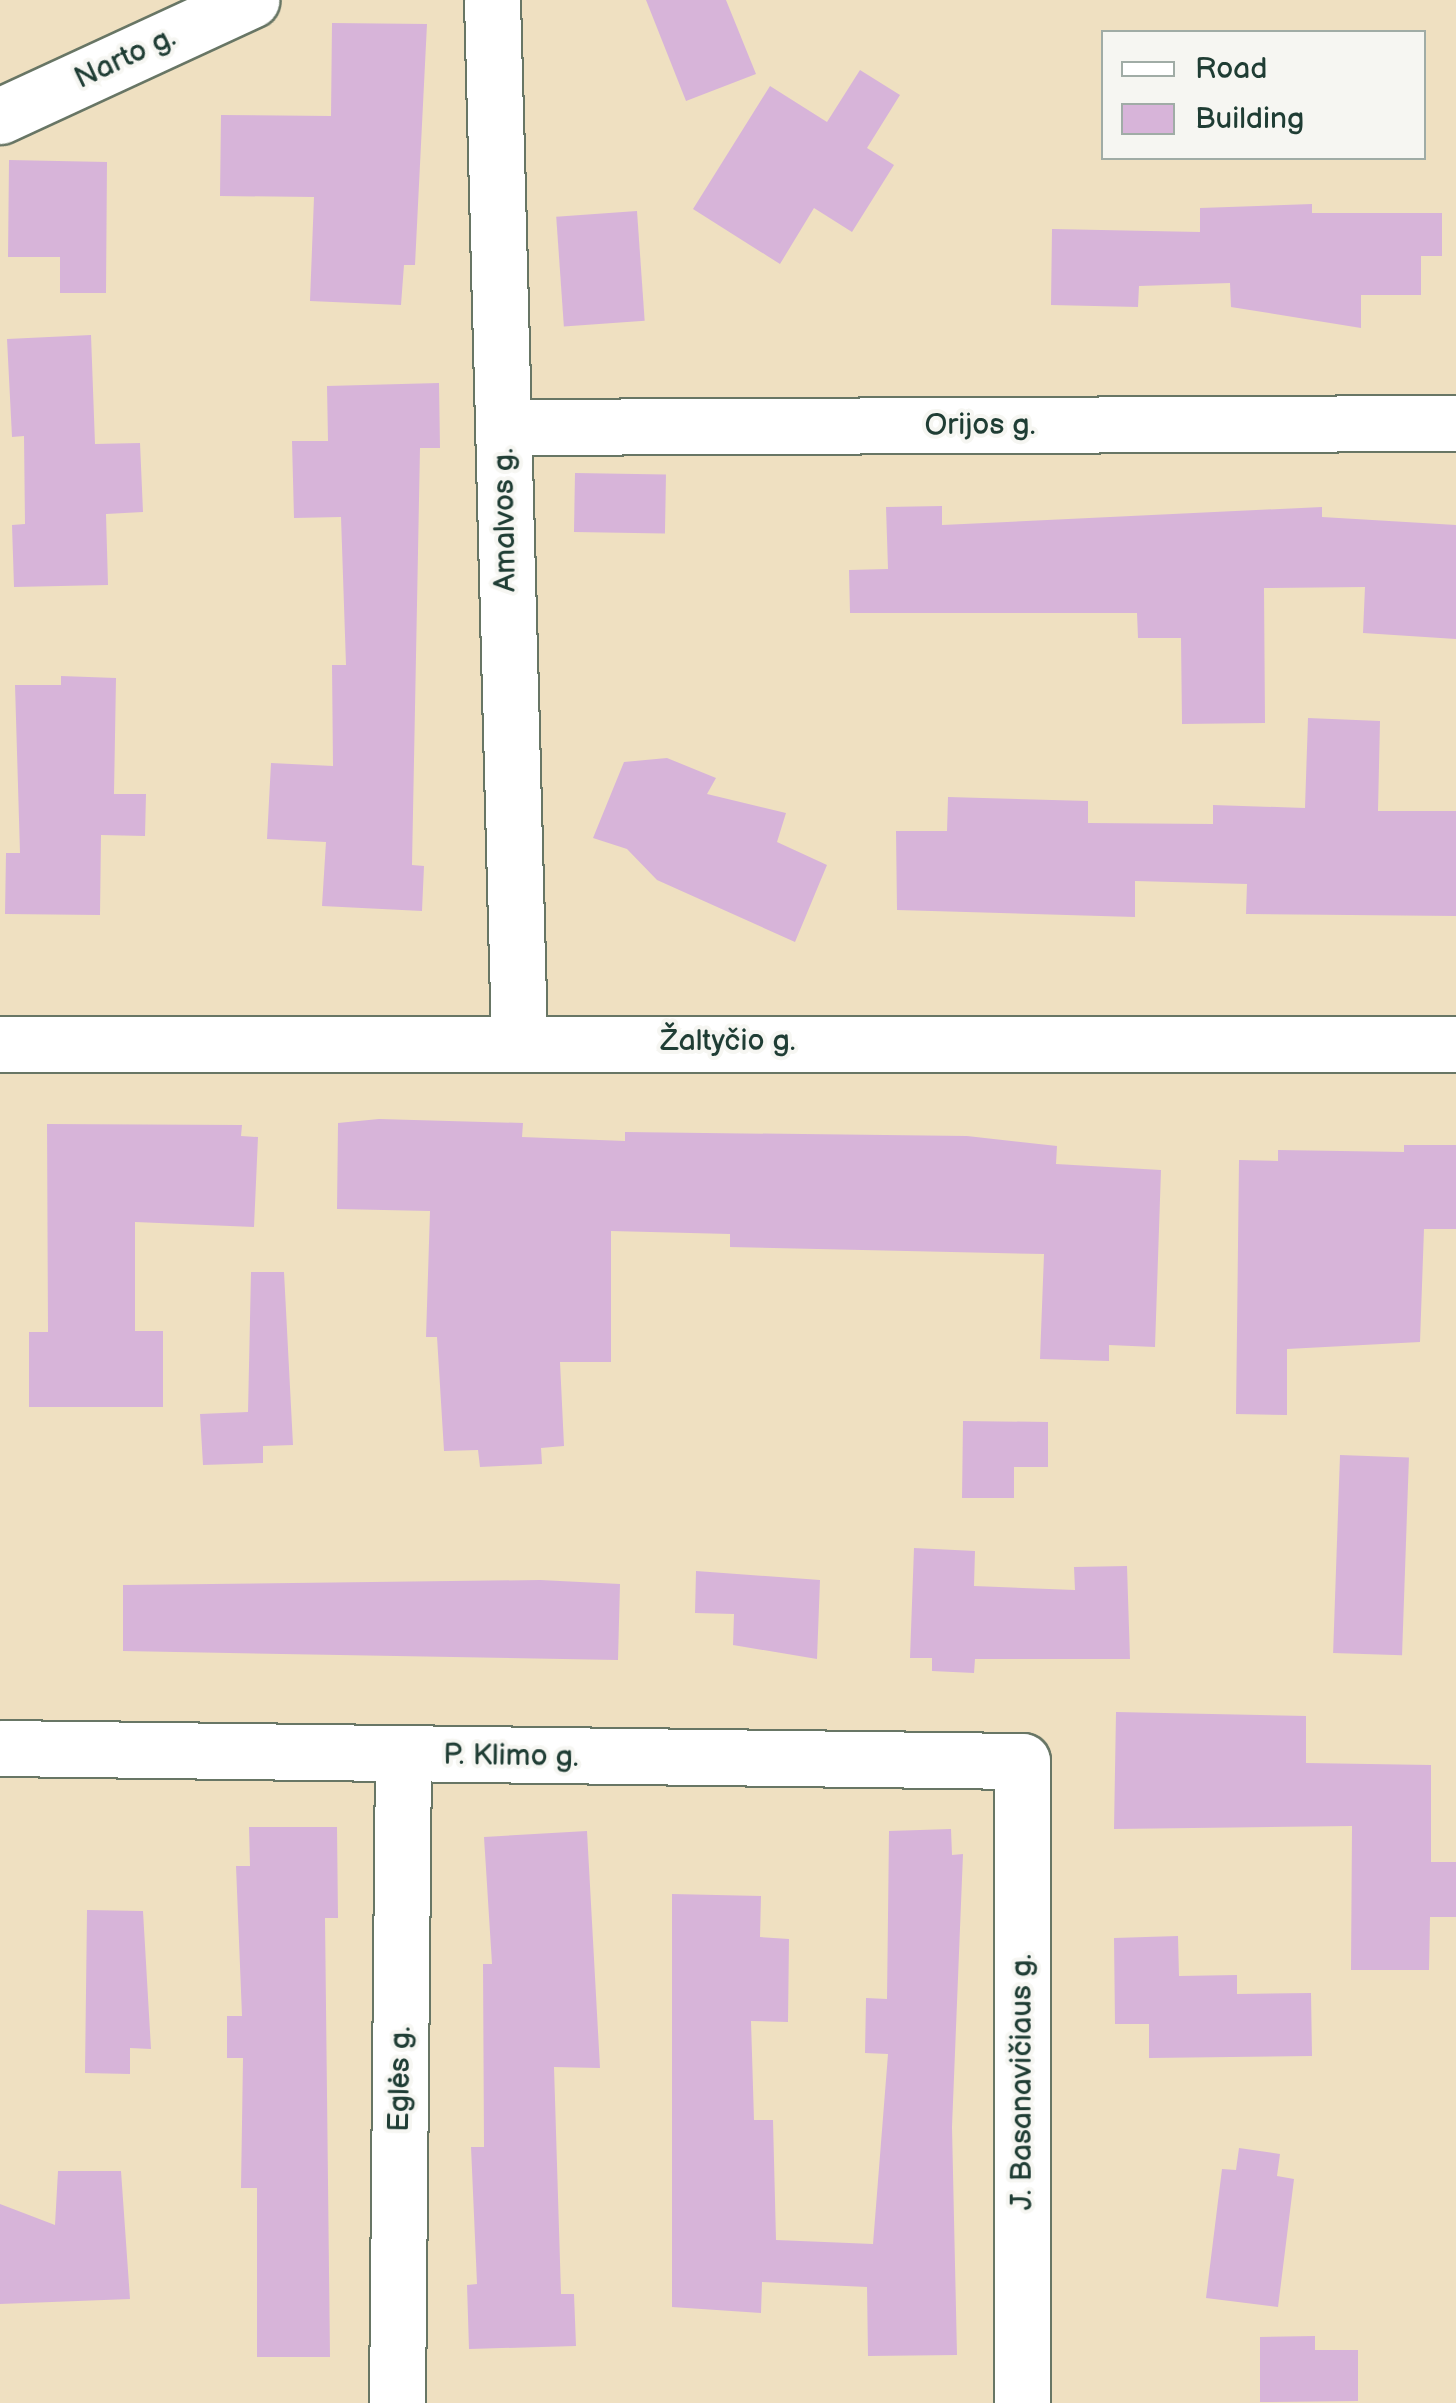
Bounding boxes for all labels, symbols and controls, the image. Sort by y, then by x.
street label: Narto g. [69,19,181,97]
legend [1101,30,1426,160]
text: Road [1195,51,1268,87]
text: Building [1195,101,1304,137]
street label: Orijos g. [925,407,1035,443]
street label: Amalvos g. [486,448,524,592]
street label: Žaltyčio g. [660,1023,796,1059]
street label: P. Klimo g. [443,1737,579,1775]
street label: J. Basanavičiaus g. [1004,1954,1040,2210]
street label: Eglės g. [381,2026,419,2132]

